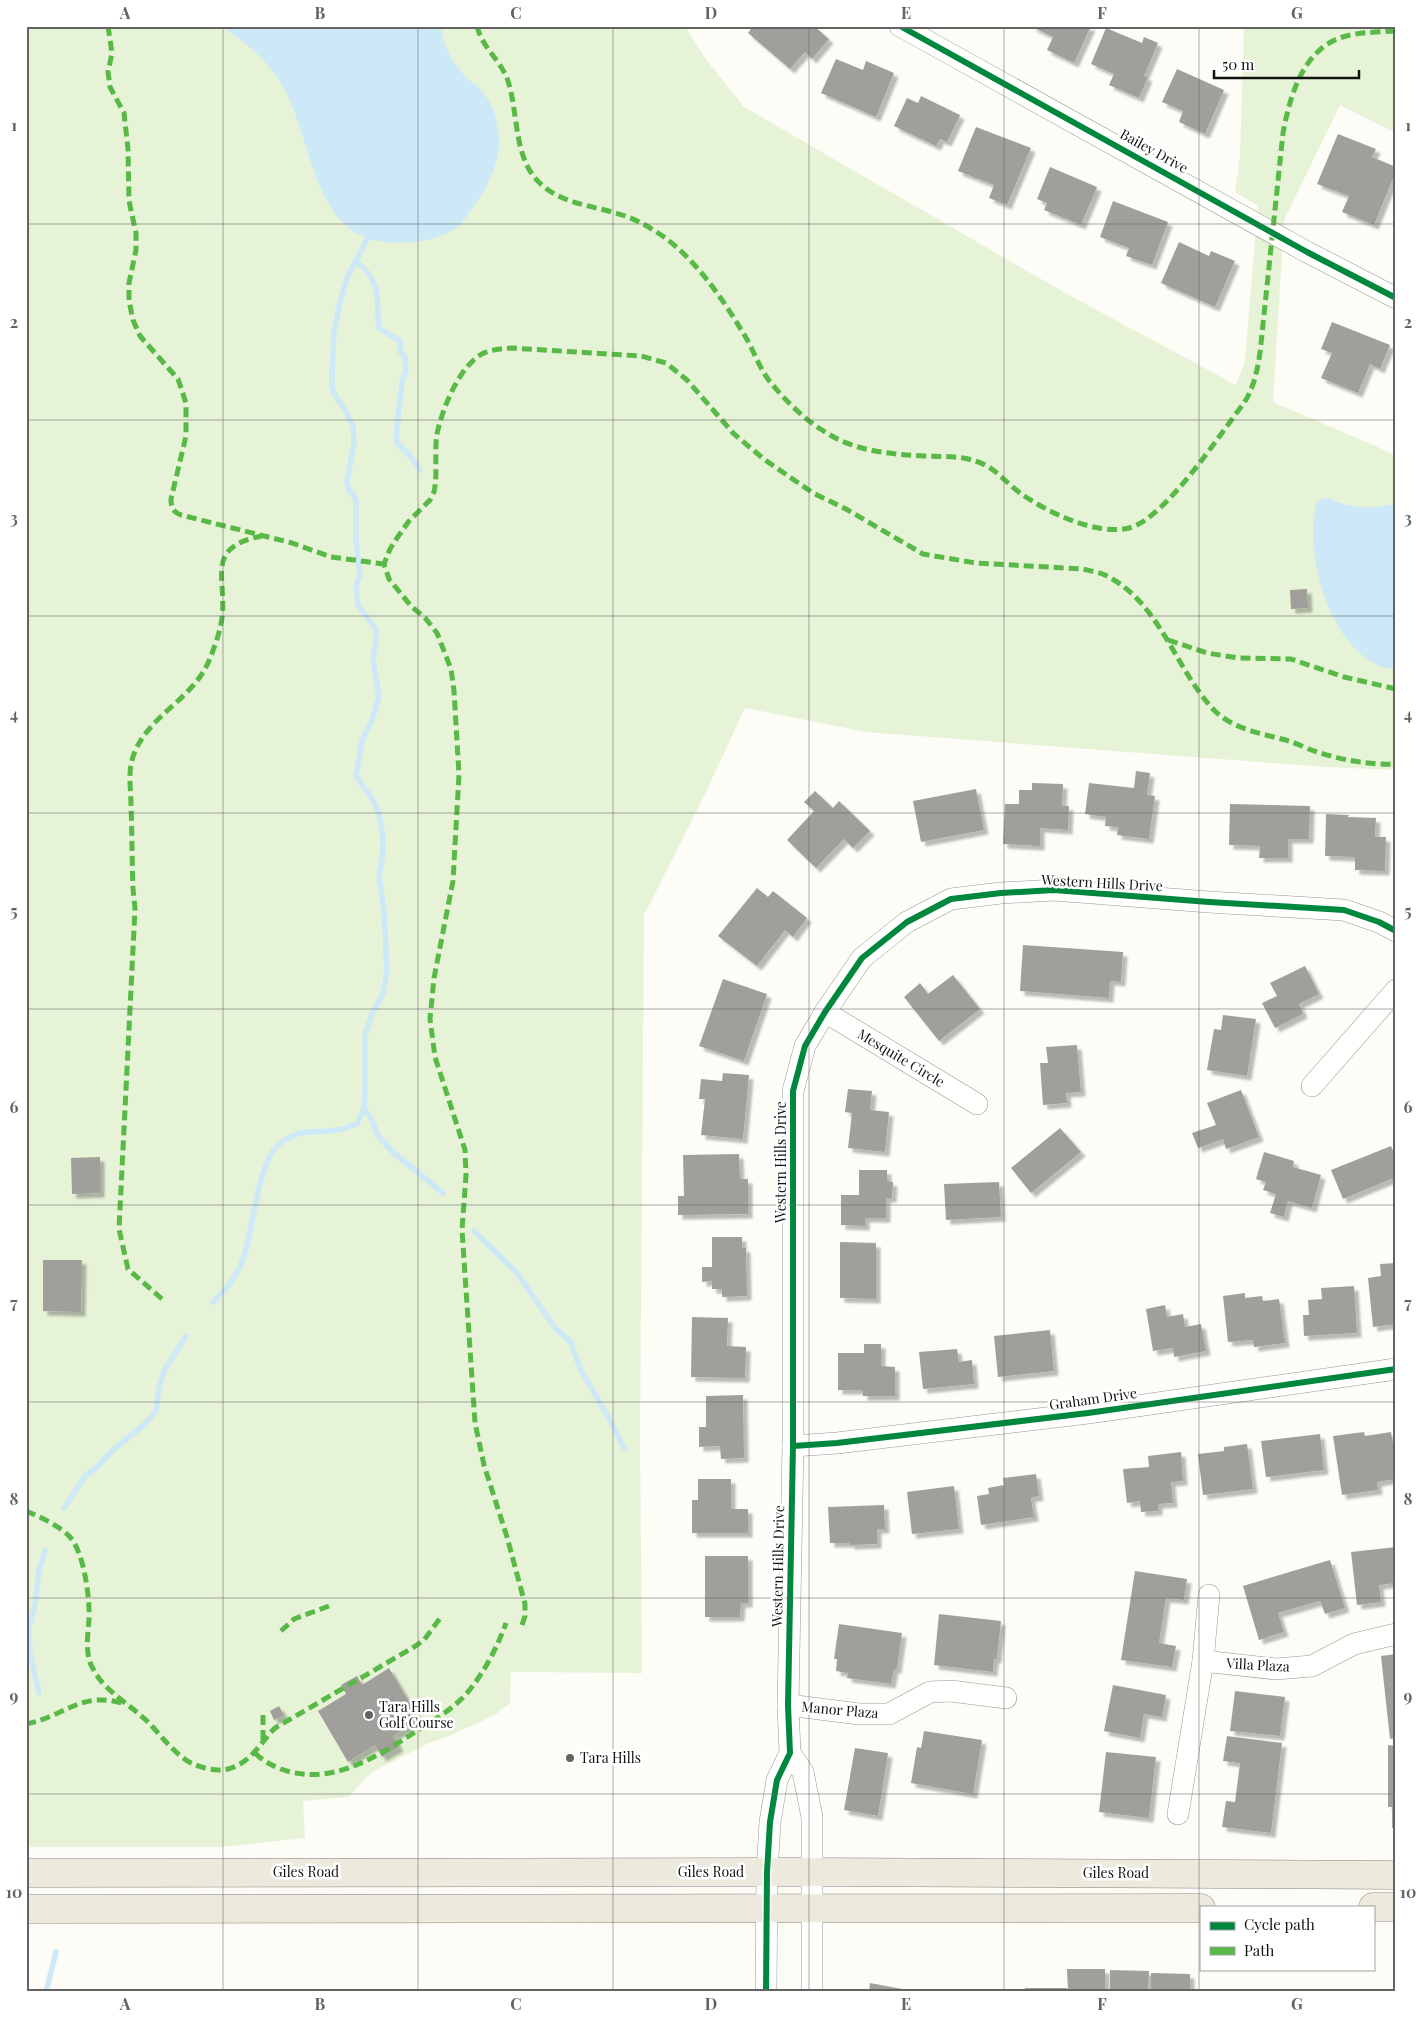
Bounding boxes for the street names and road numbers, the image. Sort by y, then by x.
street label: Bailey Drive [1117,124,1192,177]
street label: Western Hills Drive [1040,870,1163,895]
street label: Mesquite Circle [854,1024,948,1091]
street label: Western Hills Drive [771,1101,790,1224]
street label: Graham Drive [1048,1383,1138,1414]
street label: Western Hills Drive [767,1505,788,1628]
street label: Villa Plaza [1225,1653,1290,1676]
street label: Manor Plaza [801,1697,879,1722]
street label: Giles Road [273,1862,339,1881]
street label: Giles Road [678,1862,744,1881]
street label: Giles Road [1083,1863,1149,1882]

